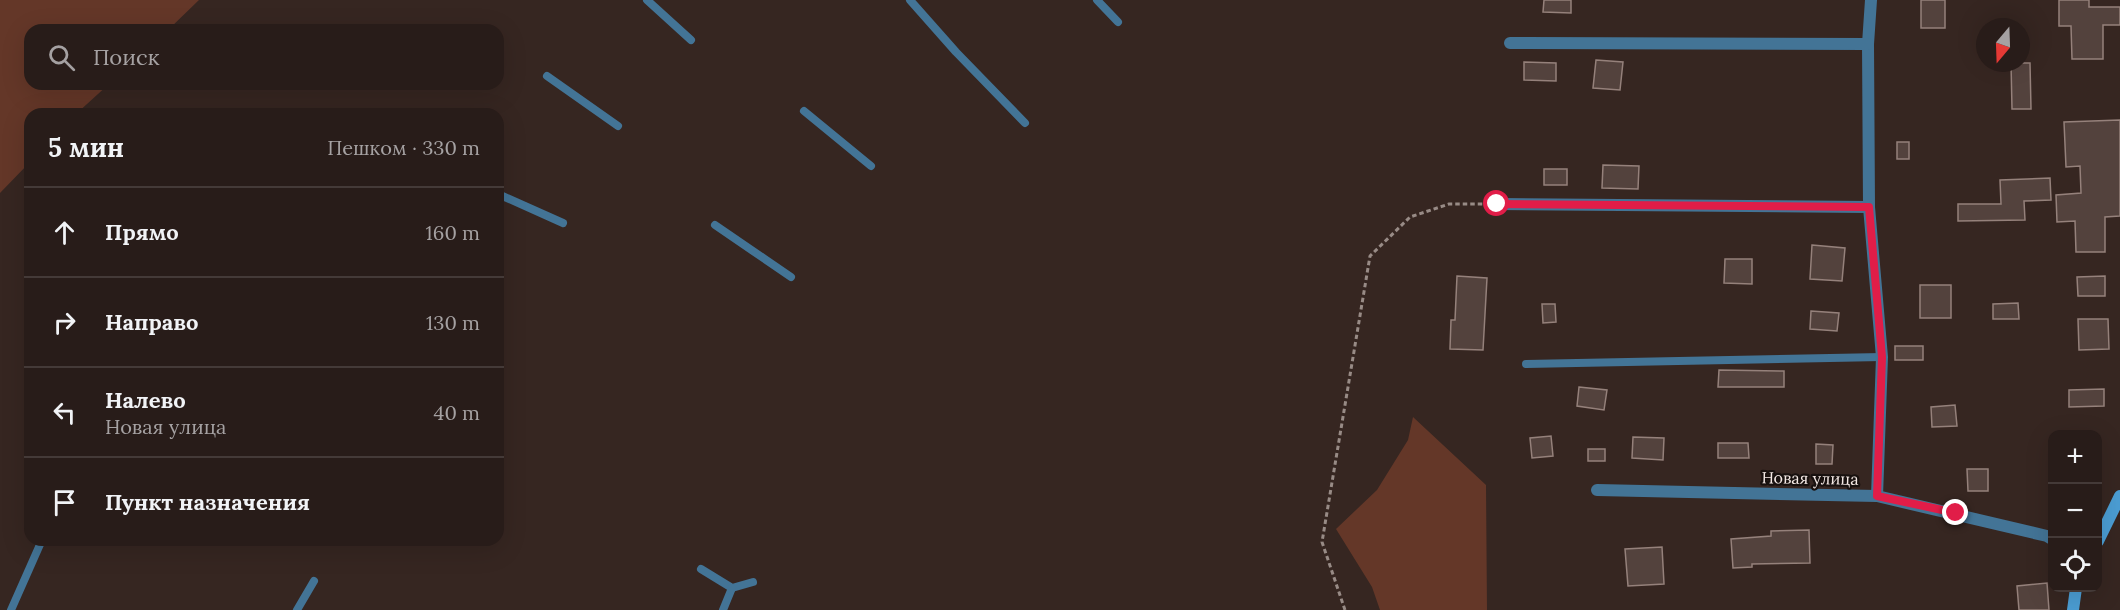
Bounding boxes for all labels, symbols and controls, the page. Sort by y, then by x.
north arrow [1976,18,2030,72]
search box [24,24,504,90]
icon: search [45,41,78,74]
text: Поиск [93,43,159,71]
text: 5 мин [48,131,124,164]
text: Пешком · 330 m [327,135,480,160]
route start [1483,190,1509,216]
icon: ahead [48,216,81,249]
text: Прямо [105,218,179,246]
text: 160 m [426,220,480,245]
icon: right [48,306,81,339]
text: Направо [105,308,199,336]
text: 130 m [426,310,480,335]
text: Налево [105,386,186,414]
icon: left [48,396,81,429]
text: 40 m [434,400,480,425]
text: Новая улица [105,414,226,439]
map controls [2048,430,2102,592]
button: + [2048,430,2102,484]
street label: Новая улица [1761,467,1859,489]
button: − [2048,484,2102,538]
icon: arrive [48,486,81,519]
text: Пункт назначения [105,488,310,516]
route end [1942,499,1968,525]
button: locate [2048,538,2102,592]

